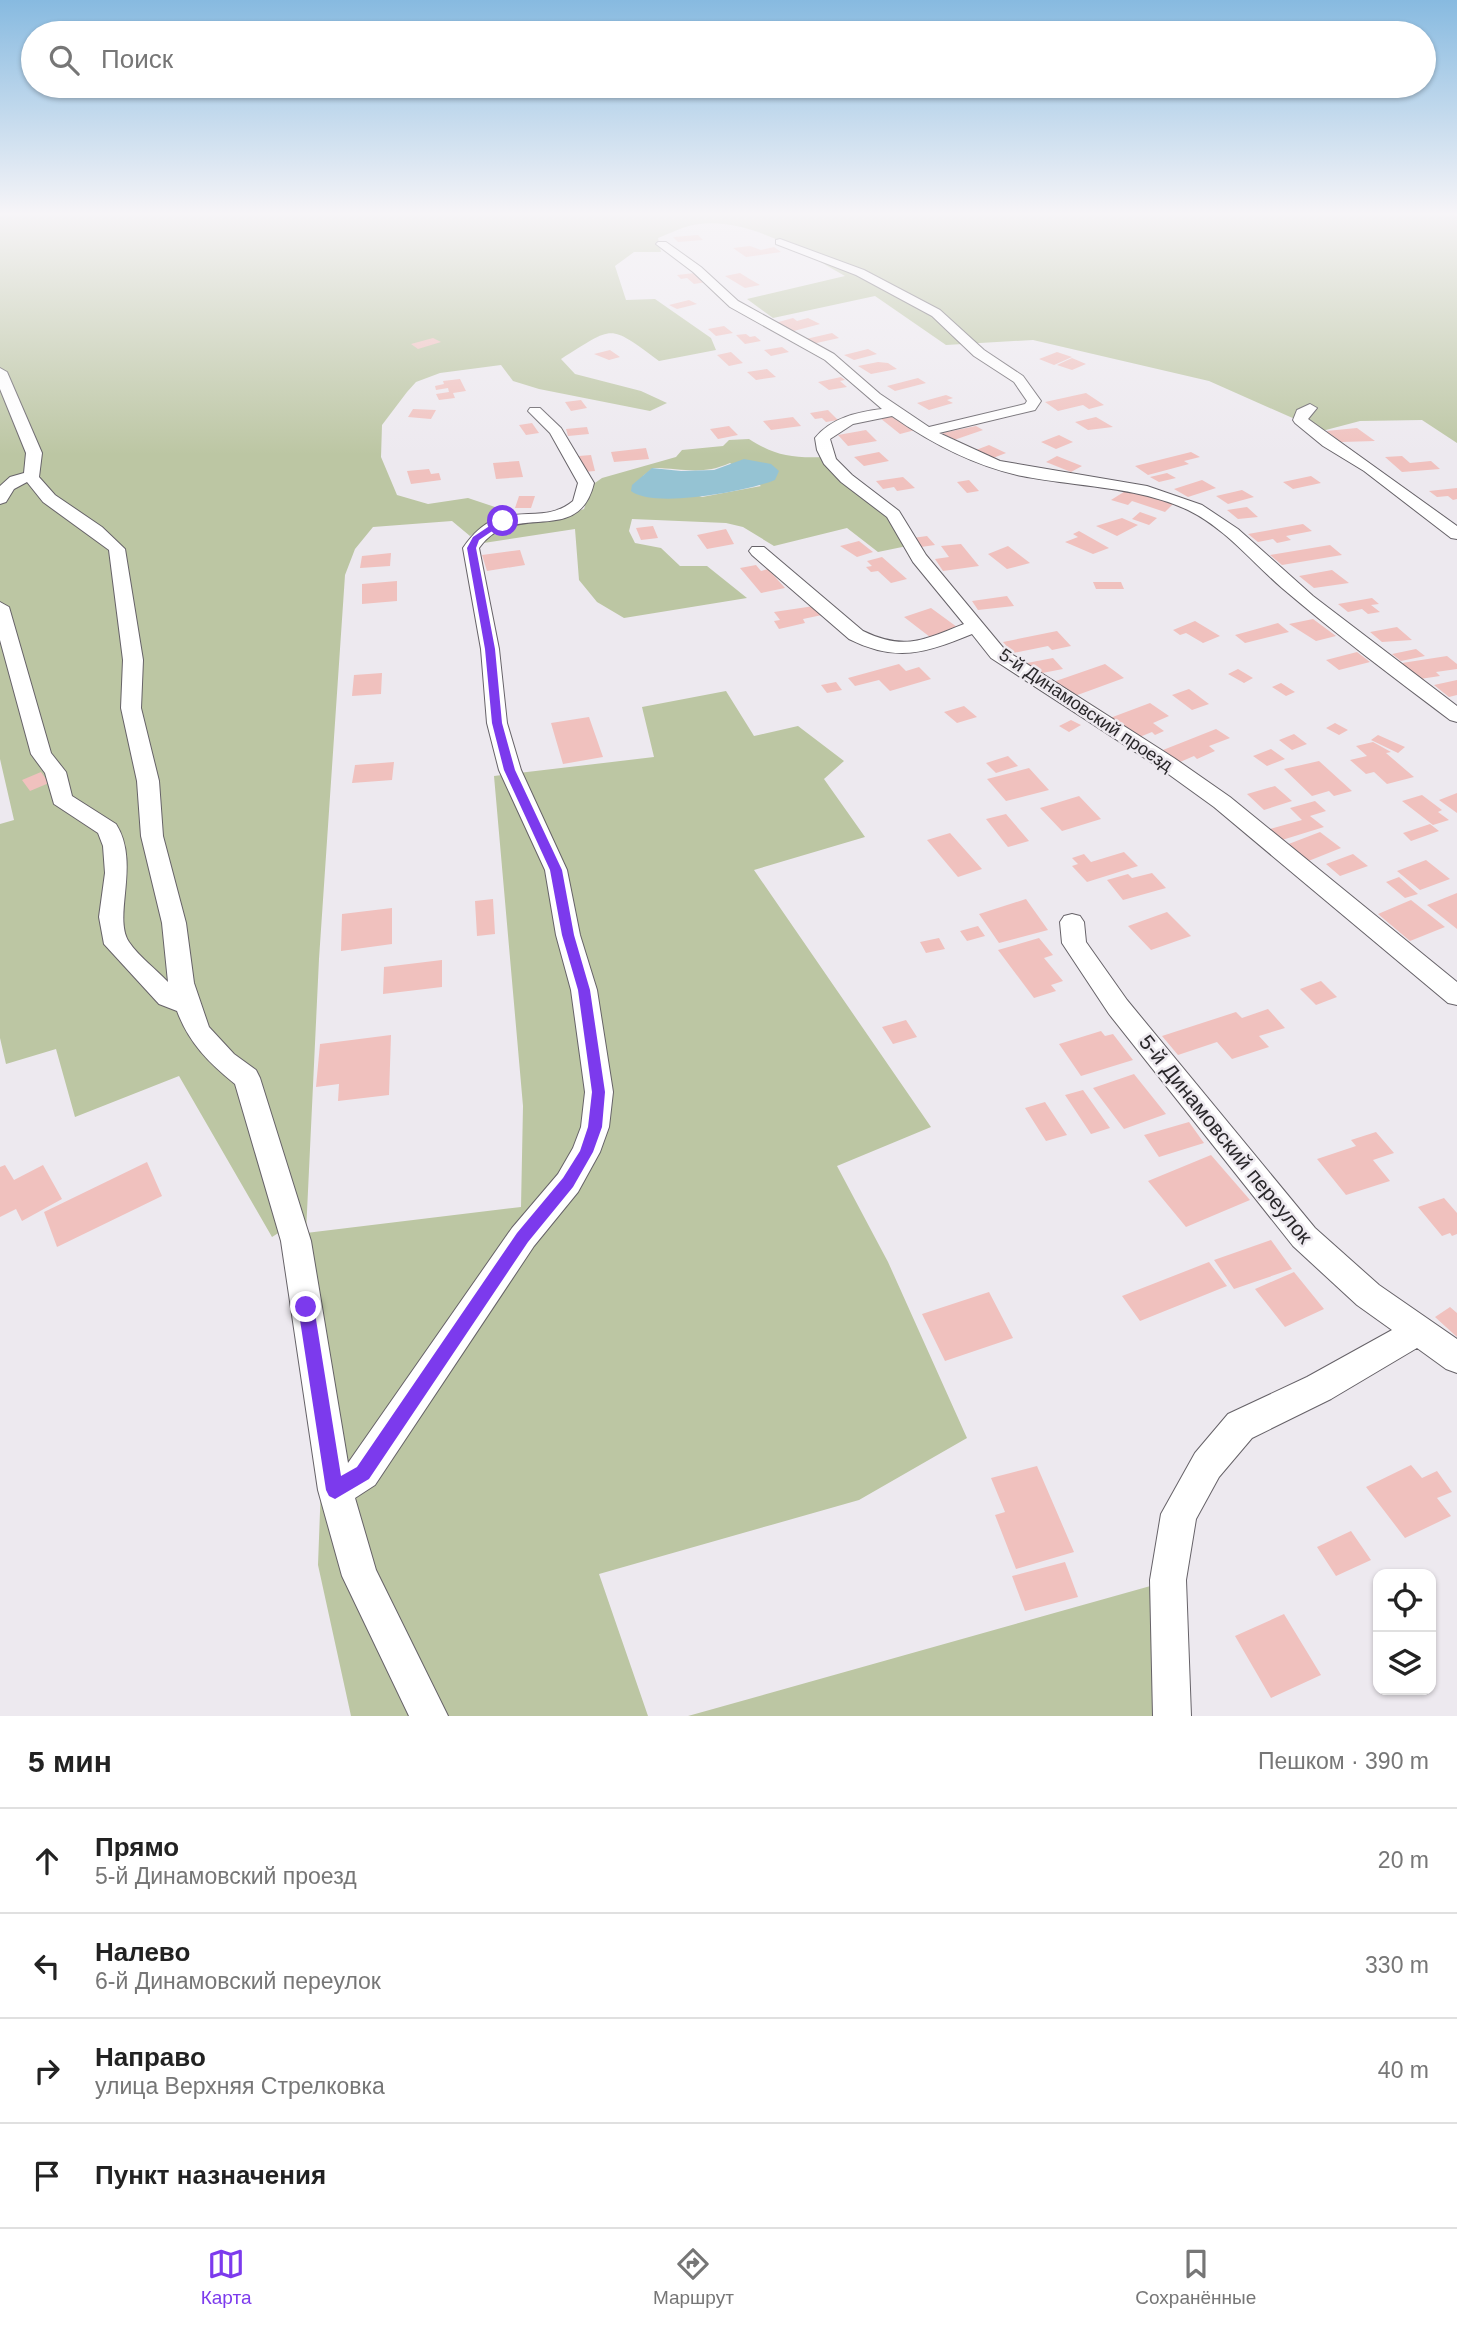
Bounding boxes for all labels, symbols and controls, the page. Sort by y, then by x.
search box [21,21,1436,98]
icon: search [45,41,83,79]
text: Поиск [101,44,173,74]
route start [487,505,518,536]
street label: 5-й Динамовский проезд [996,644,1177,776]
street label: 5-й Динамовский переулок [1135,1030,1318,1248]
route end [290,1291,321,1322]
map controls [1373,1569,1436,1695]
button: locate [1373,1569,1436,1632]
button: layers [1373,1632,1436,1695]
text: 5 мин [28,1745,112,1778]
text: Пешком · 390 m [1258,1748,1429,1774]
text: Прямо [95,1832,179,1862]
icon: ahead [28,1842,66,1880]
text: 20 m [1378,1847,1429,1873]
text: 5-й Динамовский проезд [95,1863,357,1889]
text: Налево [95,1937,190,1967]
icon: left [28,1947,66,1985]
text: 330 m [1365,1952,1429,1978]
text: 6-й Динамовский переулок [95,1968,381,1994]
text: Направо [95,2042,206,2072]
icon: right [28,2052,66,2090]
text: 40 m [1378,2057,1429,2083]
text: улица Верхняя Стрелковка [95,2073,385,2099]
icon: arrive [28,2157,66,2195]
text: Пункт назначения [95,2160,326,2190]
tab: Карта [201,2245,252,2309]
tab: Маршрут [653,2245,734,2309]
tab: Сохранённые [1135,2245,1256,2309]

